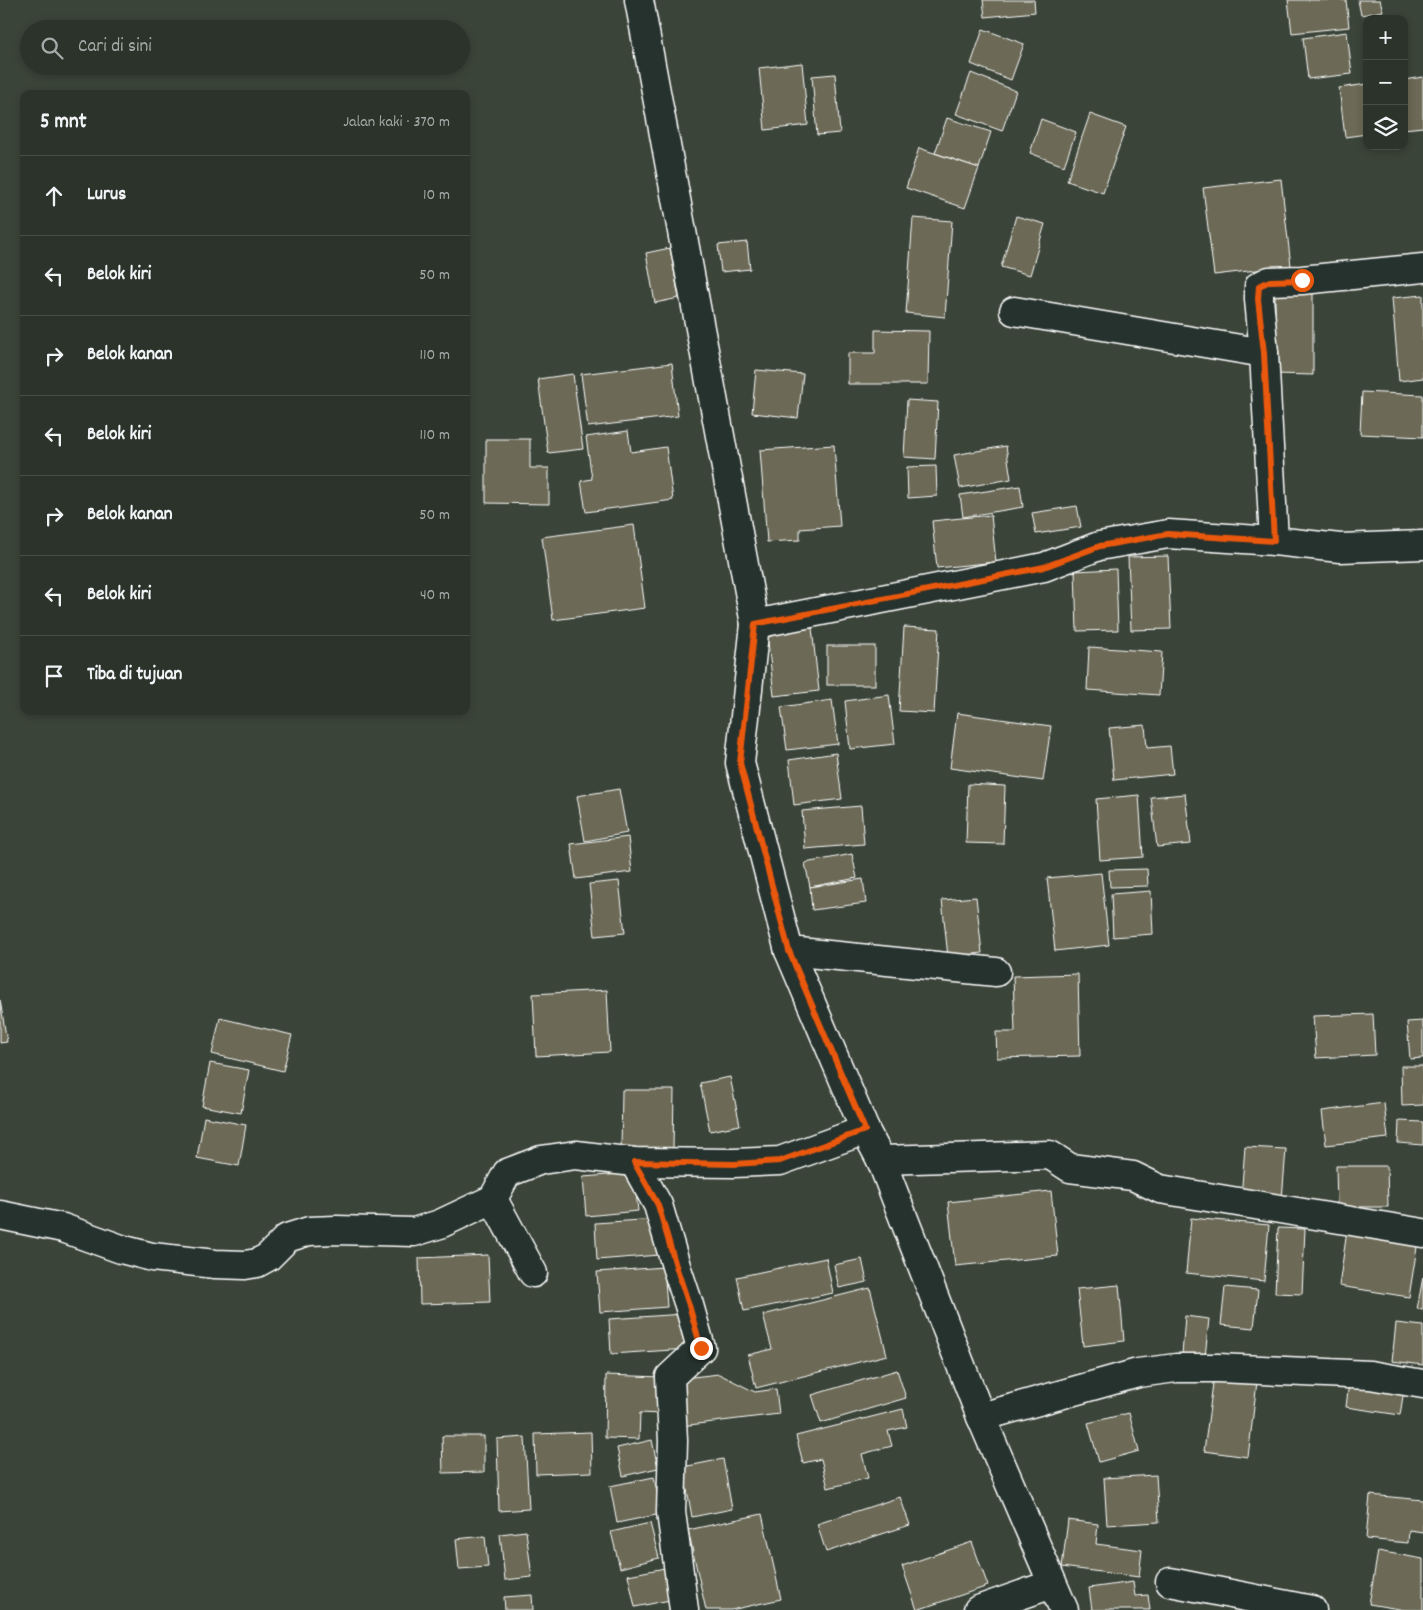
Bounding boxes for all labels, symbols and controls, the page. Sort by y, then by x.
map controls [1363,15,1408,150]
button: + [1363,15,1408,60]
search box [20,20,470,75]
icon: search [38,34,66,62]
text: Cari di sini [78,34,152,61]
button: − [1363,60,1408,105]
button: layers [1363,105,1408,150]
text: 5 mnt [40,108,86,138]
text: Jalan kaki · 370 m [343,111,450,134]
icon: ahead [40,182,68,210]
text: Lurus [87,182,126,209]
text: 10 m [423,184,450,207]
icon: left [40,262,68,290]
text: Belok kiri [87,262,151,289]
text: 50 m [419,264,450,287]
route start [1291,269,1314,292]
icon: right [40,342,68,370]
text: Belok kanan [87,342,173,369]
text: 110 m [420,344,450,367]
icon: left [40,422,68,450]
text: Belok kiri [87,422,151,449]
text: 110 m [420,424,450,447]
icon: right [40,502,68,530]
text: Belok kanan [87,502,173,529]
text: 50 m [419,504,450,527]
icon: left [40,582,68,610]
text: Belok kiri [87,582,151,609]
text: 40 m [420,584,450,607]
icon: arrive [40,662,68,690]
text: Tiba di tujuan [87,662,182,689]
route end [690,1337,713,1360]

